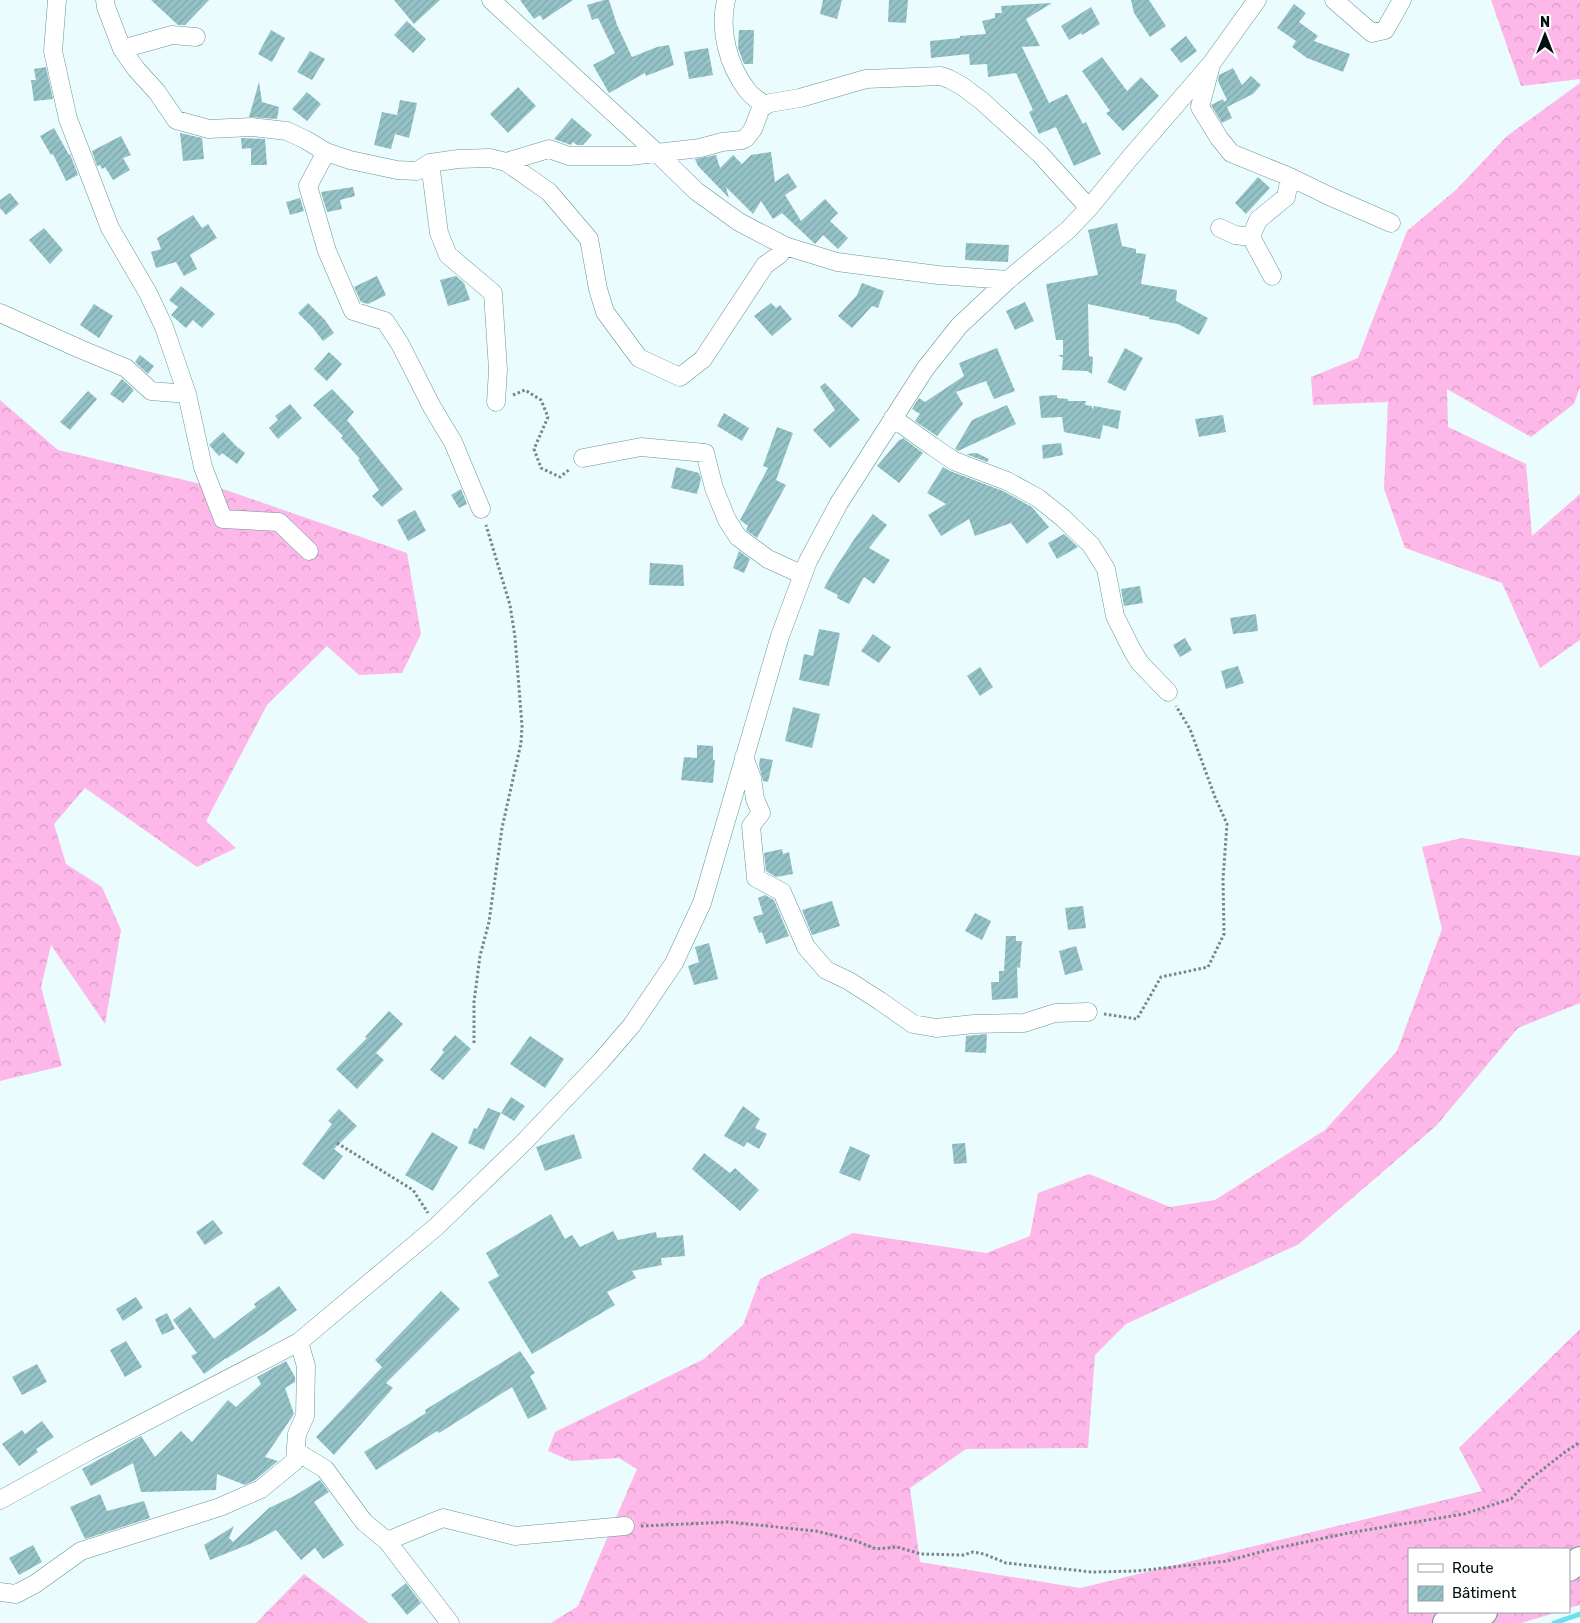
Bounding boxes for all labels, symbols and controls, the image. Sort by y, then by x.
north arrow [1520,10,1570,60]
text: N [1540,14,1550,31]
legend [1408,1548,1570,1613]
text: Route [1452,1559,1494,1577]
text: Bâtiment [1452,1584,1516,1602]

